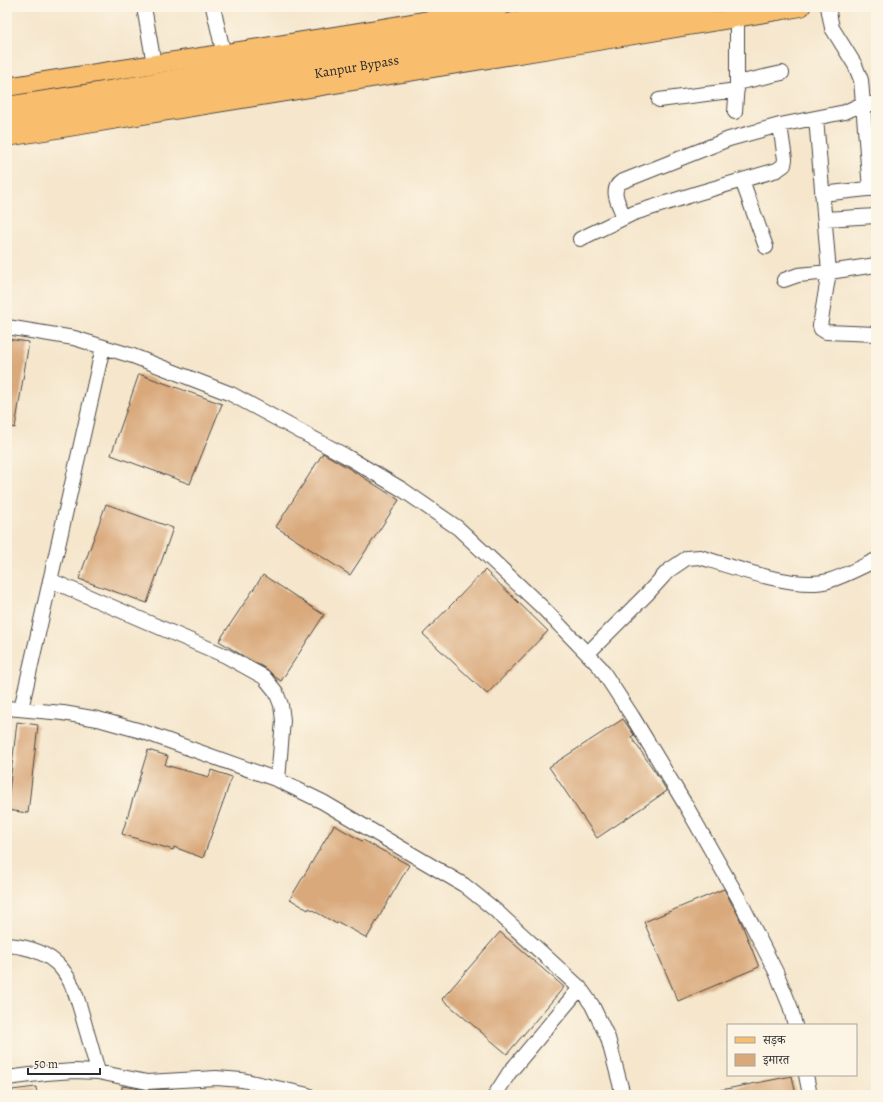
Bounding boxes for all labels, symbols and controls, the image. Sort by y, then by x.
street label: Kanpur Bypass [313,50,400,83]
legend [727,1024,857,1076]
text: सड़क [762,1032,787,1048]
scale bar [28,1050,100,1076]
text: इमारत [762,1052,790,1068]
text: 50 m [34,1056,58,1072]

